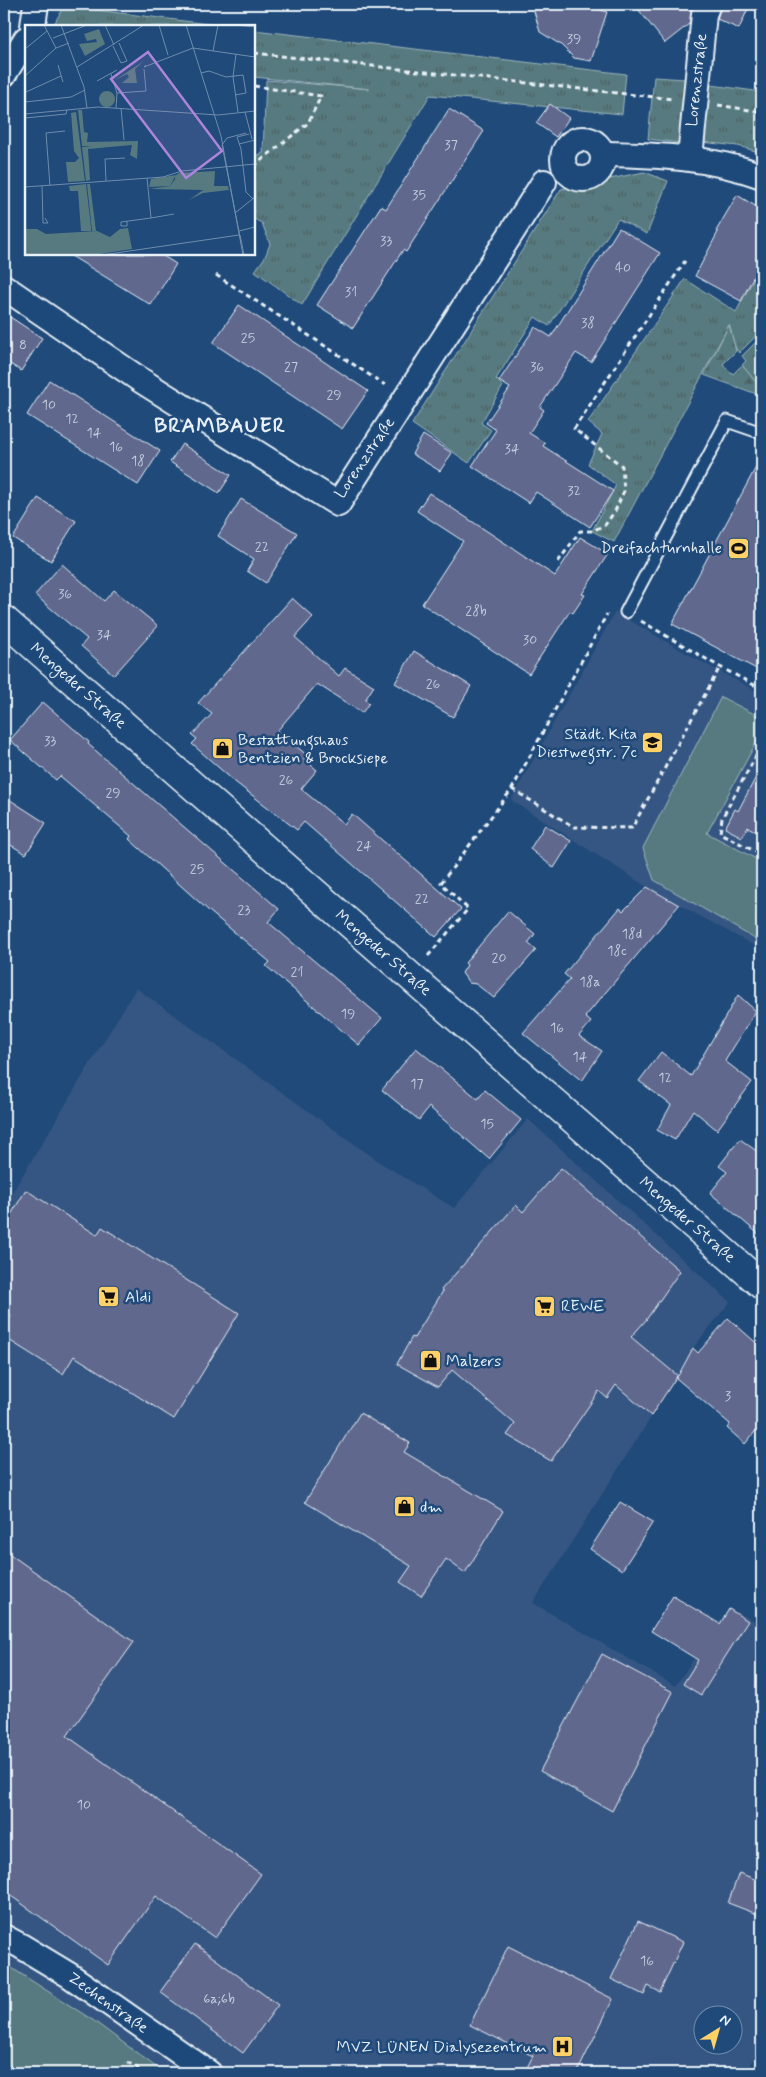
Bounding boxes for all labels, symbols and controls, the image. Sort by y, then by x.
inset map [25,25,255,255]
house number: 39 [567,30,581,48]
street label: Lorenzstraße [682,32,712,128]
house number: 37 [444,136,458,154]
house number: 35 [412,186,426,204]
house number: 33 [380,232,392,250]
house number: 40 [615,259,631,277]
house number: 31 [345,283,357,301]
house number: 38 [581,314,595,332]
house number: 25 [241,329,255,347]
house number: 8 [19,336,27,354]
house number: 27 [284,358,298,376]
house number: 36 [530,358,544,376]
house number: 29 [326,386,342,404]
house number: 10 [42,396,56,414]
house number: 12 [65,410,79,428]
district label: BRAMBAUER [154,412,286,440]
street label: Lorenzstraße [330,413,400,503]
house number: 14 [87,424,102,442]
house number: 16 [109,438,123,456]
house number: 34 [505,440,520,458]
house number: 18 [131,452,145,470]
house number: 32 [567,482,581,500]
sports icon: Dreifachturnhalle [726,536,750,560]
house number: 22 [255,538,269,556]
place label: Dreifachturnhalle [601,538,722,559]
house number: 36 [58,585,72,603]
house number: 28b [465,602,487,620]
house number: 34 [97,626,112,644]
house number: 30 [523,631,537,649]
street label: Mengeder Straße [25,638,131,735]
house number: 26 [426,675,441,693]
place label: Städt. Kita Diestwegstr. 7c [536,724,637,764]
place label: Bestattungshaus Bentzien & Brocksiepe [238,730,388,769]
school or university icon: Städt. Kita Diestwegstr. 7c [641,731,665,755]
house number: 33 [44,732,56,750]
shop icon: Bestattungshaus Bentzien & Brocksiepe [210,737,234,761]
house number: 26 [279,771,294,789]
house number: 29 [105,784,121,802]
house number: 24 [356,837,372,855]
house number: 25 [190,860,204,878]
house number: 22 [415,890,429,908]
house number: 23 [238,901,250,919]
street label: Mengeder Straße [330,905,436,1002]
house number: 18d [622,925,642,943]
house number: 18c [607,942,627,960]
house number: 20 [492,949,506,967]
house number: 21 [291,963,303,981]
house number: 18a [579,973,601,991]
house number: 19 [341,1005,355,1023]
house number: 16 [550,1019,564,1037]
house number: 14 [573,1048,588,1066]
house number: 12 [658,1069,672,1087]
house number: 17 [410,1075,424,1093]
house number: 15 [480,1115,494,1133]
street label: Mengeder Straße [634,1172,740,1269]
supermarket icon: Aldi [97,1285,121,1309]
place label: Aldi [125,1287,151,1308]
supermarket icon: REWE [533,1294,557,1318]
place label: REWE [561,1296,604,1317]
shop icon: Malzers [418,1349,442,1373]
place label: Malzers [446,1351,501,1372]
house number: 3 [725,1387,731,1405]
shop icon: dm [392,1495,416,1519]
place label: dm [420,1497,443,1518]
house number: 10 [77,1796,91,1814]
house number: 16 [640,1952,654,1970]
street label: Zechenstraße [64,1968,152,2039]
house number: 6a;6b [203,1990,235,2008]
north arrow [694,2004,744,2054]
text: N [716,2010,734,2030]
hospital icon: MVZ LÜNEN Dialysezentrum [551,2035,575,2059]
place label: MVZ LÜNEN Dialysezentrum [337,2037,547,2058]

